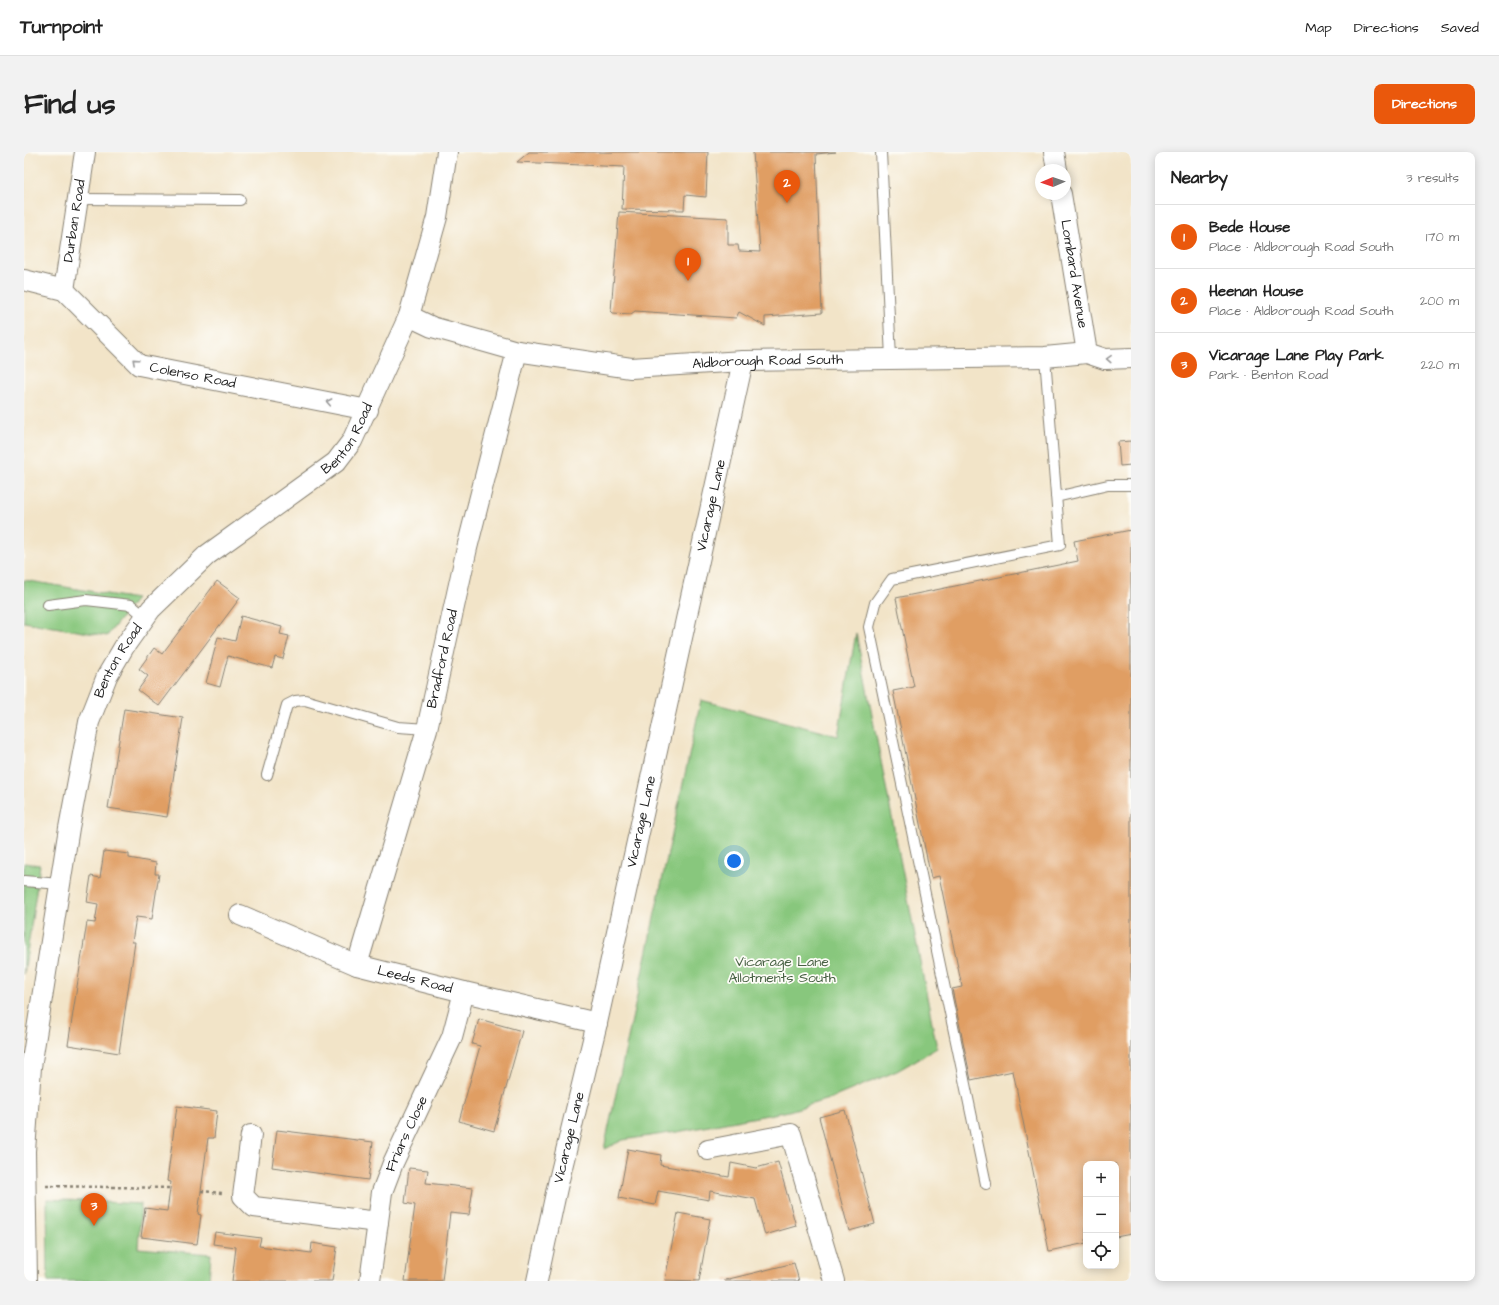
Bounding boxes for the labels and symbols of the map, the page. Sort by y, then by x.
north arrow [1035,164,1071,200]
pin: 2 [774,170,800,203]
street label: Durban Road [58,178,91,264]
street label: Lombard Avenue [1055,218,1093,330]
pin: 1 [675,248,701,281]
street label: Aldborough Road South [692,350,843,374]
one-way arrow [1106,354,1112,363]
street label: Colenso Road [148,357,237,394]
one-way arrow [132,358,140,365]
one-way arrow [326,398,333,407]
street label: Benton Road [317,400,378,479]
street label: Vicarage Lane [691,457,731,553]
street label: Bradford Road [422,607,463,710]
street label: Benton Road [89,620,147,701]
street label: Vicarage Lane [622,773,661,870]
your location [724,851,744,871]
park label: Vicarage Lane Allotments South [728,952,836,988]
street label: Leeds Road [375,961,455,999]
street label: Vicarage Lane [548,1089,590,1185]
street label: Friars Close [381,1092,433,1175]
pin: 3 [81,1193,107,1226]

